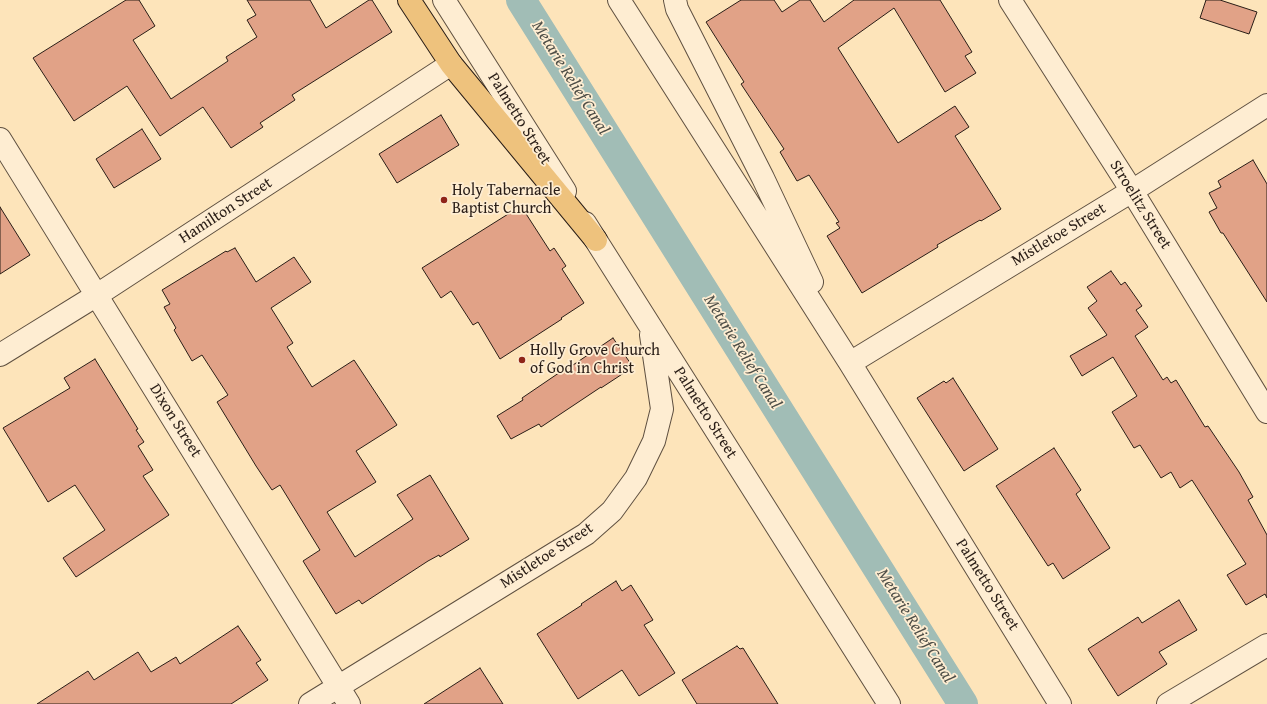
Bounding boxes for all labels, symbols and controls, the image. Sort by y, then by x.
water label: Metarie Relief Canal [527,17,613,139]
street label: Palmetto Street [483,70,555,168]
street label: Stroelitz Street [1105,157,1175,253]
street label: Hamilton Street [176,174,276,248]
place label: Holy Tabernacle Baptist Church [452,181,560,219]
marker: Holy Tabernacle Baptist Church [439,195,449,205]
street label: Mistletoe Street [1008,199,1110,271]
water label: Metarie Relief Canal [699,291,785,413]
place label: Holly Grove Church of God in Christ [530,341,660,379]
marker: Holly Grove Church of God in Christ [517,355,527,365]
street label: Palmetto Street [669,364,741,462]
street label: Dixon Street [145,381,205,461]
street label: Mistletoe Street [497,519,597,593]
street label: Palmetto Street [951,536,1023,634]
water label: Metarie Relief Canal [872,565,958,687]

